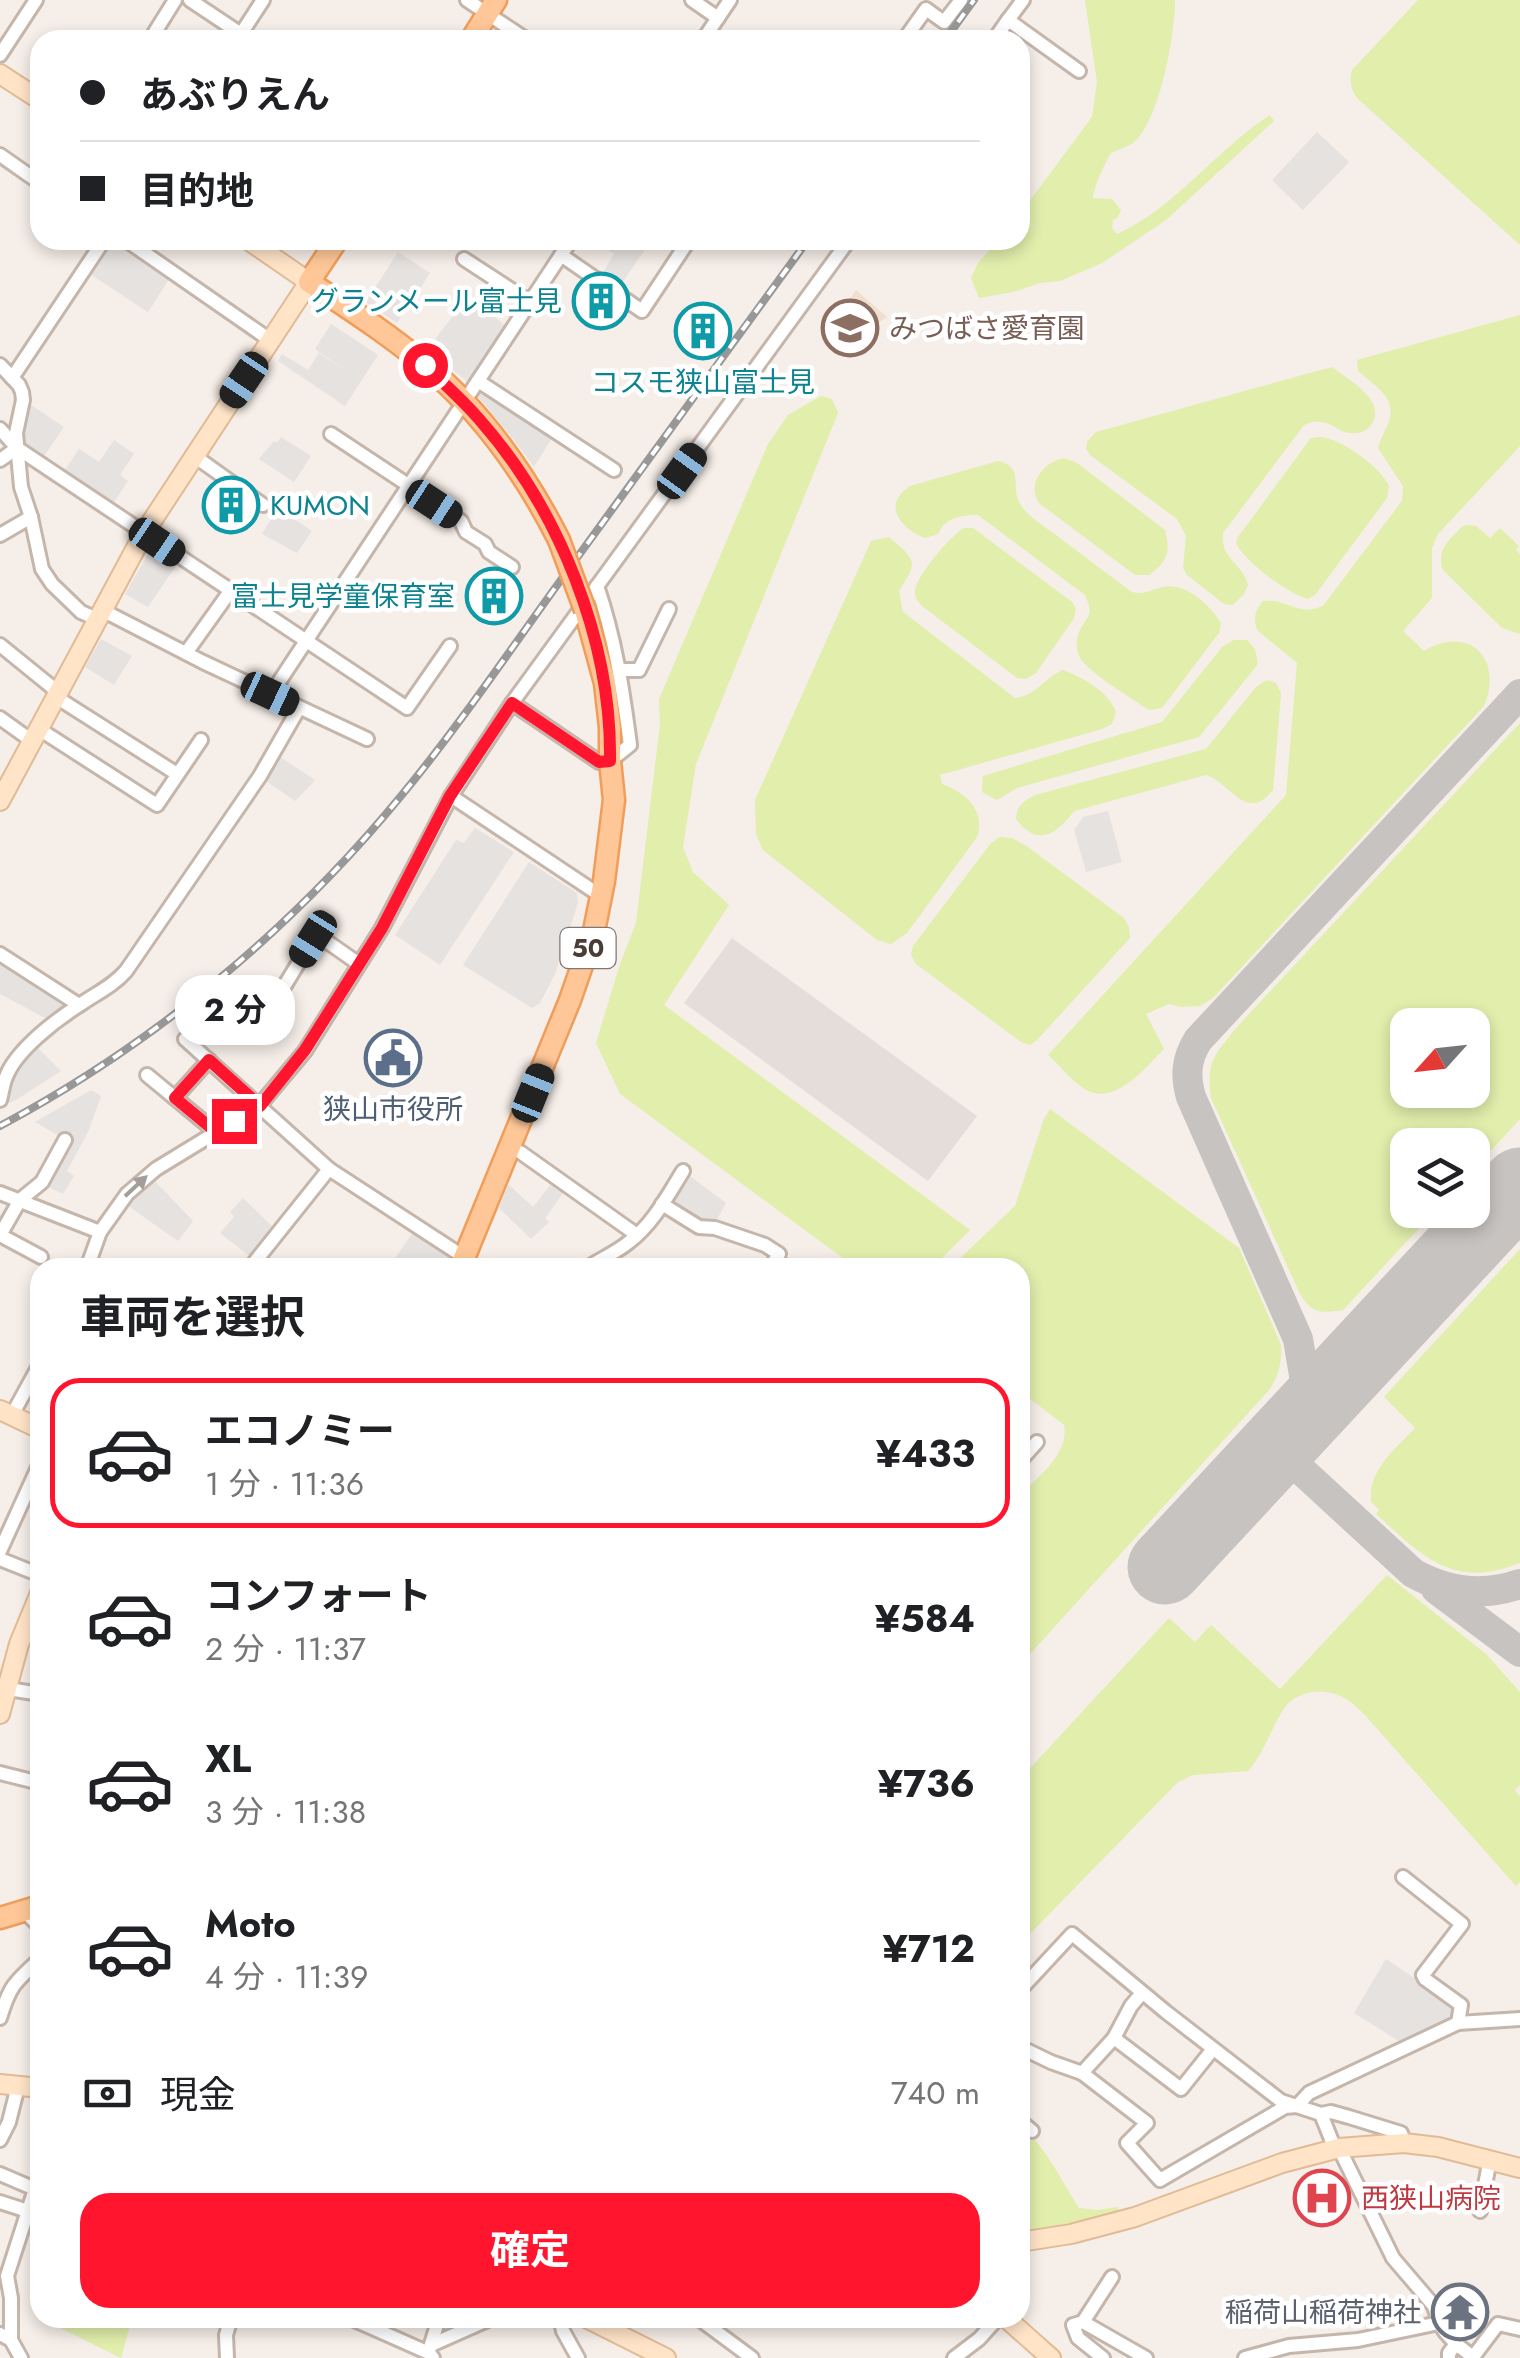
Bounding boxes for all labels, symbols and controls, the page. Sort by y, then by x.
text: あぶりえん [140,67,330,122]
text: 目的地 [140,163,254,218]
building icon: グランメール富士見 [571,271,631,331]
place label: グランメール富士見 [311,281,562,322]
school or university icon: みつばさ愛育園 [820,298,880,358]
building icon: コスモ狭山富士見 [673,301,733,361]
place label: みつばさ愛育園 [889,308,1085,349]
route start [403,343,448,388]
car [215,347,273,413]
place label: コスモ狭山富士見 [591,362,815,403]
car [652,438,712,504]
building icon: KUMON [201,475,261,535]
car [401,475,467,533]
place label: KUMON [270,485,370,526]
car [124,513,190,571]
building icon: 富士見学童保育室 [464,566,524,626]
place label: 富士見学童保育室 [231,576,455,617]
car [236,668,304,720]
car [284,906,342,972]
road number: 50 [560,928,616,968]
callout: 2 分 [174,976,294,1046]
text: 2 分 [204,987,266,1033]
north arrow [1390,1008,1490,1108]
map controls [1390,1008,1490,1228]
public building icon: 狭山市役所 [363,1028,423,1088]
car [508,1060,558,1126]
place label: 狭山市役所 [323,1089,463,1130]
route end [212,1099,257,1144]
button: layers [1390,1128,1490,1228]
one-way arrow [124,1175,148,1198]
text: 車両を選択 [80,1285,305,1350]
text: エコノミー [205,1403,395,1458]
icon: car [85,1408,175,1498]
text: ¥433 [876,1426,975,1481]
text: 1 分 · 11:36 [205,1461,364,1507]
text: コンフォート [205,1568,432,1623]
icon: car [85,1573,175,1663]
text: ¥584 [875,1591,975,1646]
text: 2 分 · 11:37 [205,1626,366,1672]
text: XL [205,1731,251,1786]
icon: car [85,1738,175,1828]
text: ¥736 [878,1756,975,1811]
text: 3 分 · 11:38 [205,1789,366,1835]
text: Moto [205,1896,296,1951]
icon: car [85,1903,175,1993]
text: ¥712 [882,1921,975,1976]
text: 4 分 · 11:39 [205,1954,368,2000]
icon: cash [80,2066,135,2121]
text: 現金 [160,2067,236,2122]
text: 740 m [891,2070,980,2116]
hospital icon: 西狭山病院 [1292,2168,1352,2228]
place label: 西狭山病院 [1361,2178,1501,2219]
button: 確定 [80,2193,980,2308]
temple icon: 稲荷山稲荷神社 [1430,2282,1490,2342]
place label: 稲荷山稲荷神社 [1225,2292,1421,2333]

